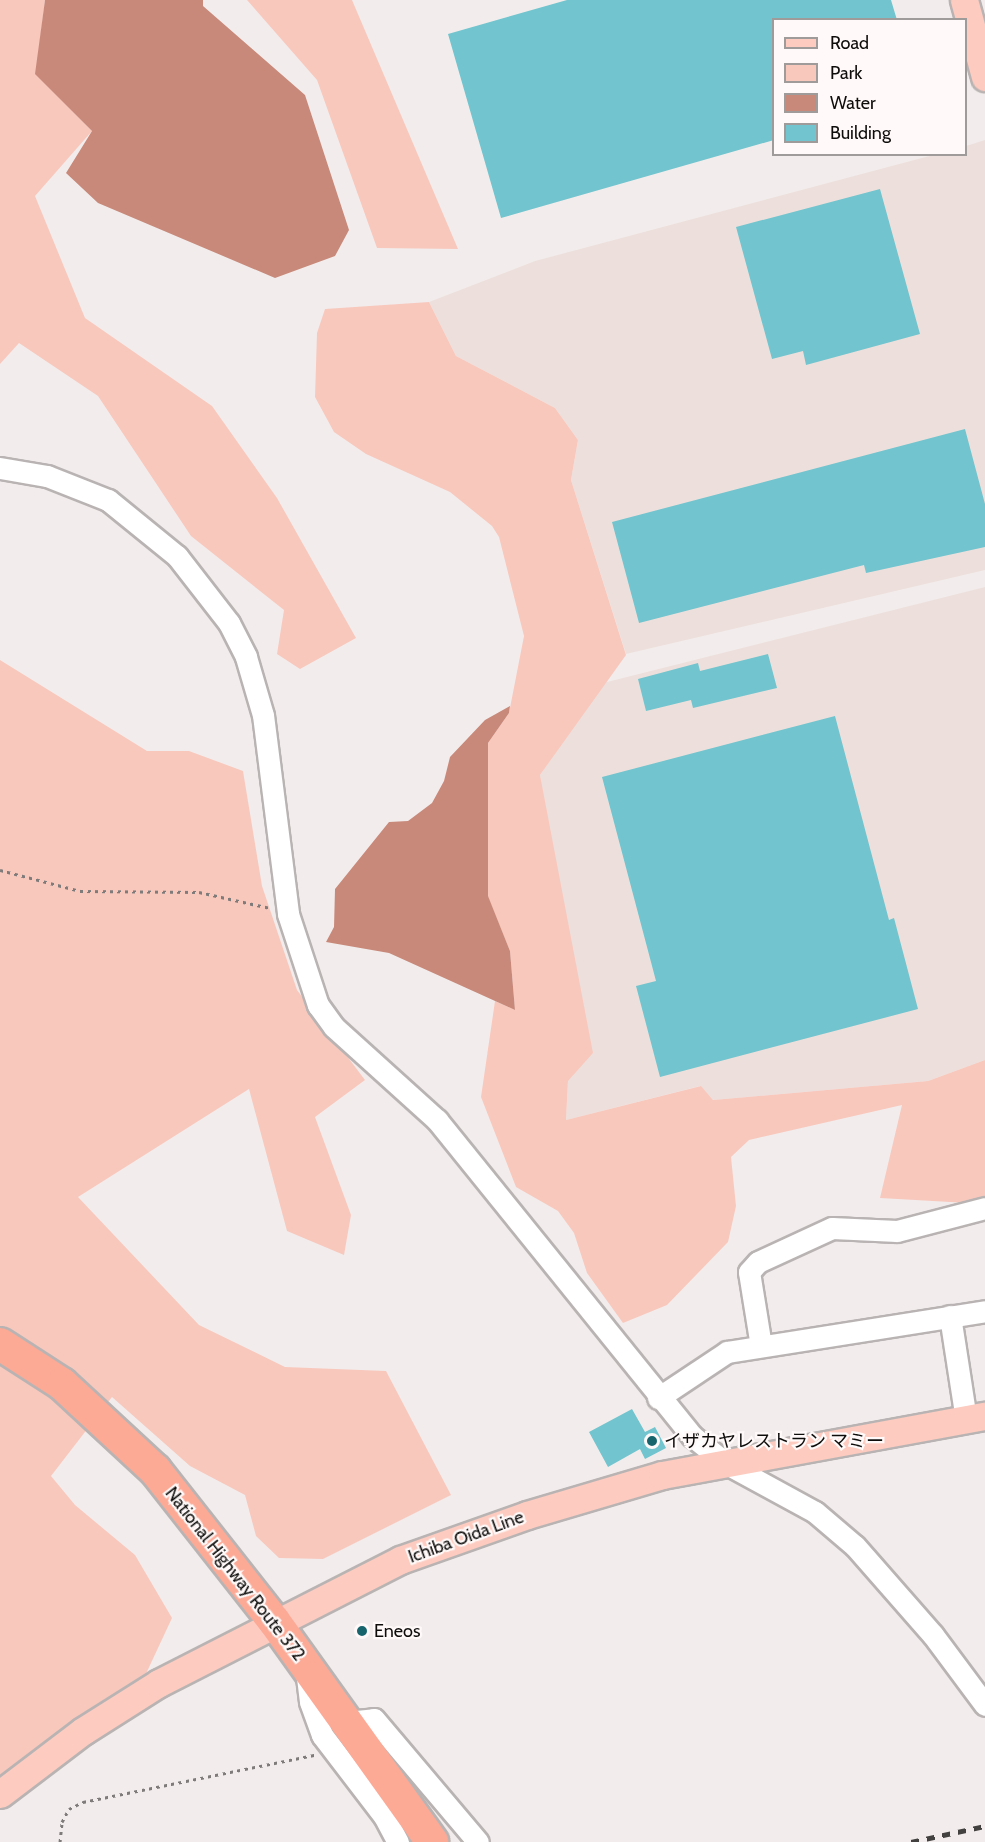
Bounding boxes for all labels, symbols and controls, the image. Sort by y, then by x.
legend [772,18,967,156]
text: Road [830,32,869,54]
text: Park [830,62,862,84]
text: Water [830,92,876,114]
text: Building [830,122,891,144]
place label: イザカヤレストラン マミー [664,1430,884,1452]
marker: イザカヤレストラン マミー [645,1434,659,1448]
street label: National Highway Route 372 [160,1483,310,1665]
street label: Ichiba Oida Line [405,1506,527,1568]
place label: Eneos [374,1620,420,1642]
marker: Eneos [355,1624,369,1638]

